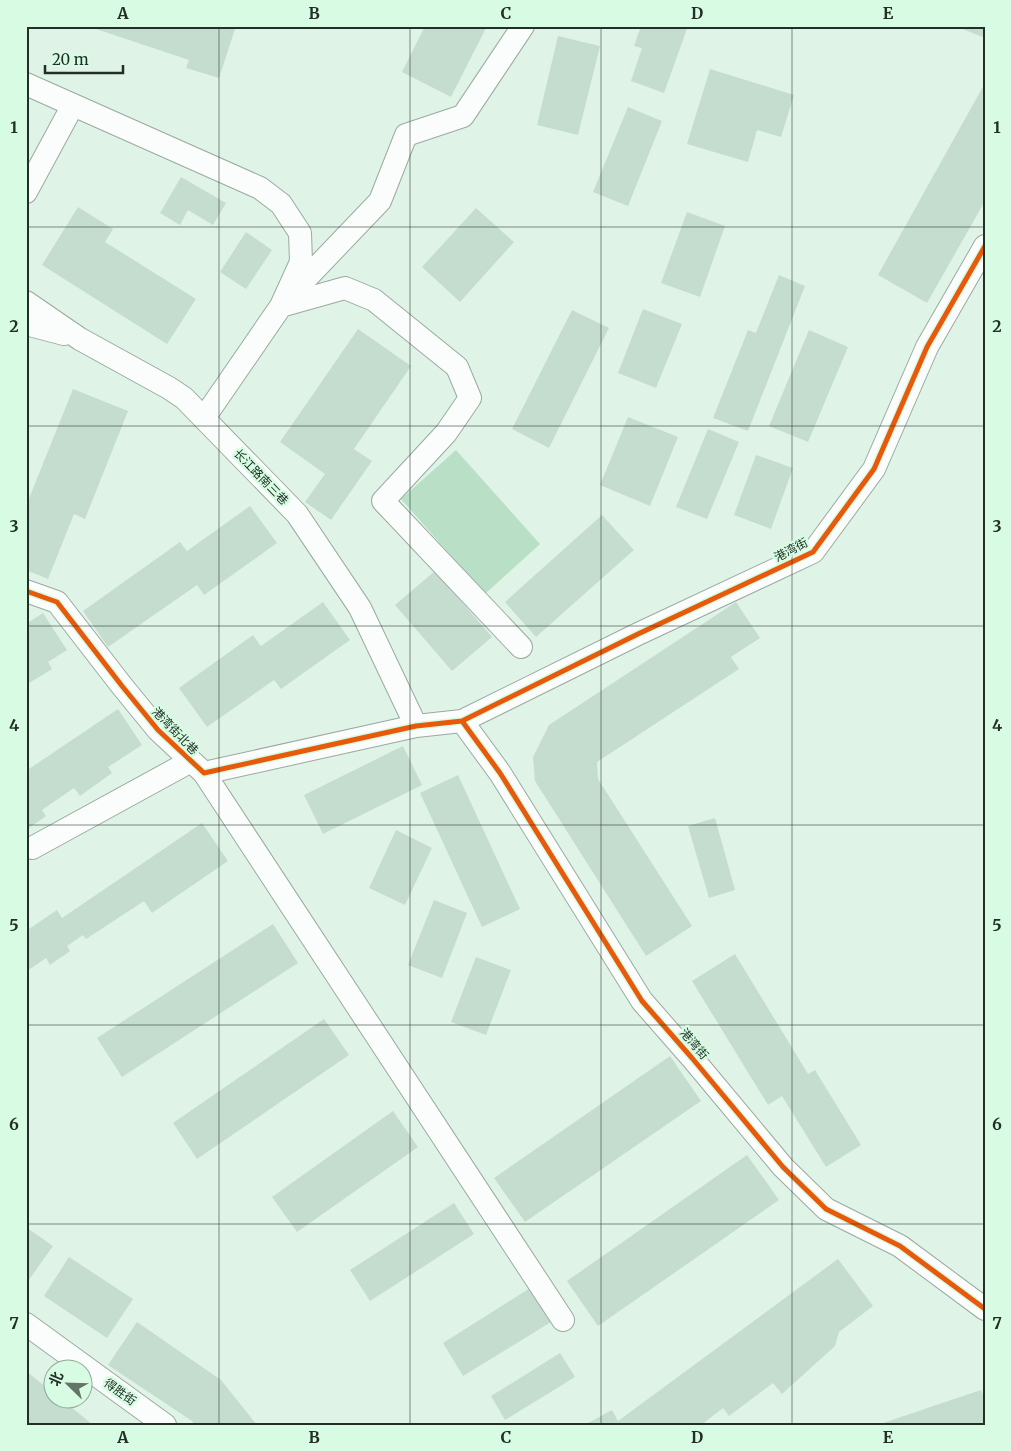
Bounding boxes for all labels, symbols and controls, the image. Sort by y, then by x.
text: A [116,3,129,23]
text: B [308,3,320,23]
text: C [501,3,511,23]
text: D [691,3,703,23]
text: E [883,3,894,23]
scale bar [45,42,122,74]
text: 20 m [52,50,89,69]
text: 1 [10,117,18,137]
text: 1 [993,117,1001,137]
text: 2 [9,316,19,336]
text: 2 [992,316,1002,336]
street label: 长江路南三巷 [231,446,292,508]
text: 3 [9,516,19,536]
text: 3 [992,516,1002,536]
street label: 港湾街 [771,534,810,565]
street label: 港湾街北巷 [149,704,202,757]
text: 4 [9,715,19,735]
text: 4 [992,715,1002,735]
text: 5 [9,915,19,935]
text: 5 [992,915,1002,935]
street label: 港湾街 [677,1025,712,1062]
text: 6 [9,1114,19,1134]
text: 6 [992,1114,1002,1134]
text: 7 [9,1313,19,1333]
text: 7 [992,1313,1002,1333]
north arrow [42,1358,92,1408]
text: 北 [45,1369,67,1389]
street label: 得胜街 [101,1375,139,1408]
text: A [116,1427,129,1447]
text: B [308,1427,320,1447]
text: C [501,1427,511,1447]
text: D [691,1427,703,1447]
text: E [883,1427,894,1447]

